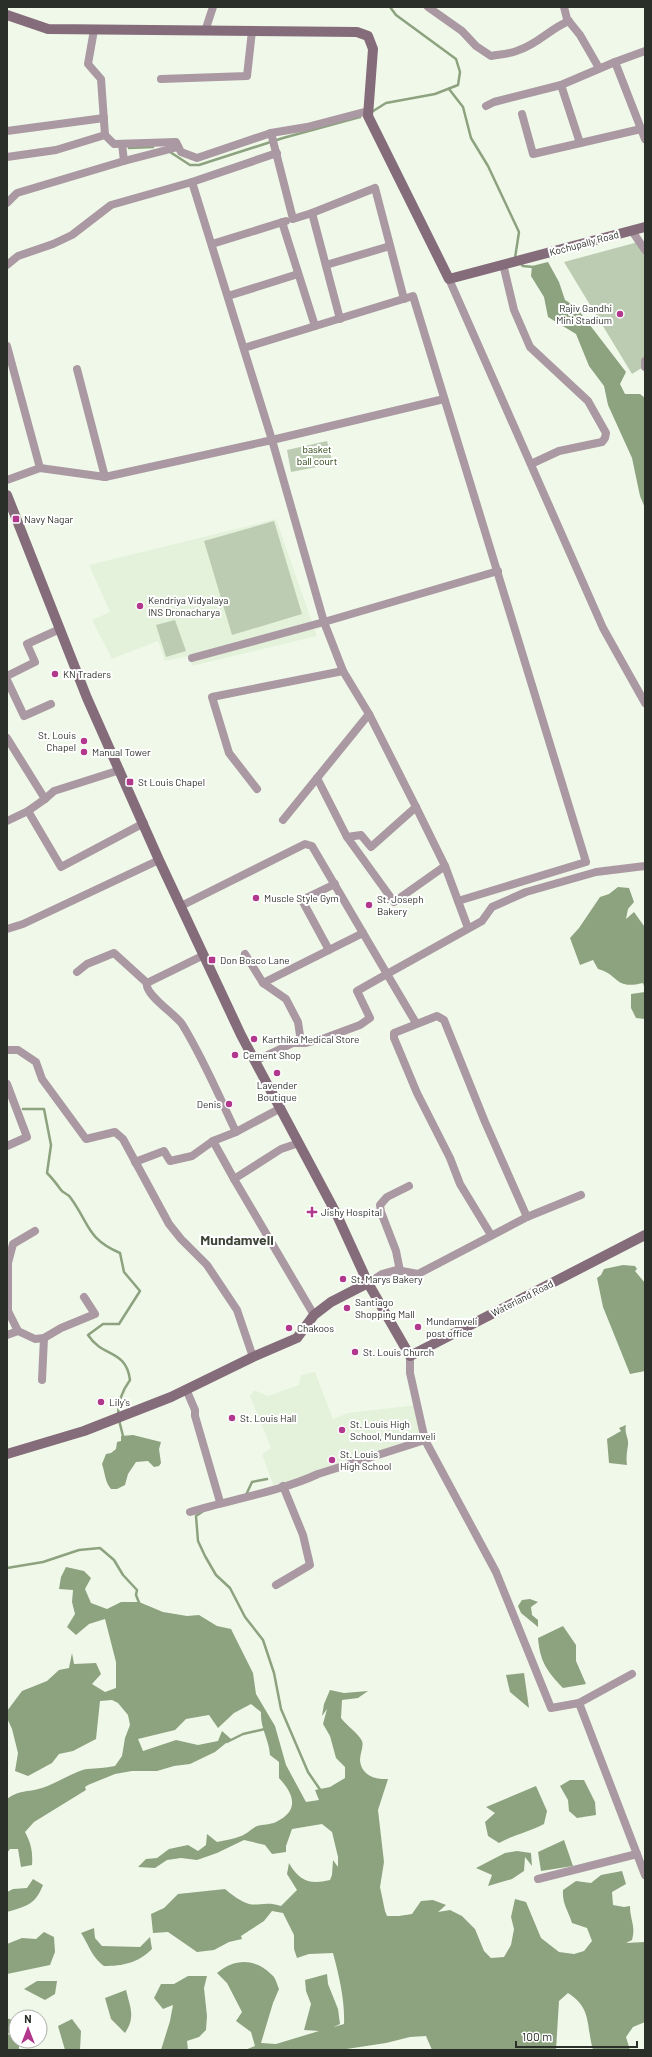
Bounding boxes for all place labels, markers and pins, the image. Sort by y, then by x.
place label: Rajiv Gandhi Mini Stadium [556,302,612,326]
marker: Rajiv Gandhi Mini Stadium [615,309,625,319]
place label: Navy Nagar [24,513,73,525]
marker: Navy Nagar [11,514,21,524]
place label: Kendriya Vidyalaya INS Dronacharya [148,594,228,618]
marker: Kendriya Vidyalaya INS Dronacharya [135,601,145,611]
place label: KN Traders [63,668,111,680]
marker: KN Traders [50,669,60,679]
place label: St. Louis Chapel [38,729,76,753]
marker: St. Louis Chapel [79,736,89,746]
place label: Manual Tower [92,746,151,758]
marker: Manual Tower [79,747,89,757]
place label: St Louis Chapel [138,776,205,788]
marker: St Louis Chapel [125,777,135,787]
place label: Muscle Style Gym [264,892,339,904]
marker: Muscle Style Gym [251,893,261,903]
place label: St. Joseph Bakery [377,893,424,917]
marker: St. Joseph Bakery [364,900,374,910]
place label: Don Bosco Lane [220,954,290,966]
marker: Don Bosco Lane [207,955,217,965]
place label: Karthika Medical Store [262,1033,359,1045]
marker: Karthika Medical Store [249,1034,259,1044]
place label: Cement Shop [243,1049,301,1061]
marker: Cement Shop [230,1050,240,1060]
marker: Lavender Boutique [272,1068,282,1078]
place label: Lavender Boutique [257,1079,298,1103]
place label: Denis [197,1098,221,1110]
marker: Denis [224,1099,234,1109]
marker: Jishy Hospital [306,1206,318,1218]
place label: Jishy Hospital [321,1206,382,1218]
place label: St. Marys Bakery [351,1273,423,1285]
marker: St. Marys Bakery [338,1274,348,1284]
place label: Santiago Shopping Mall [355,1296,415,1320]
marker: Santiago Shopping Mall [342,1303,352,1313]
place label: Mundamveli post office [426,1315,477,1339]
place label: Chakoos [297,1322,334,1334]
marker: Mundamveli post office [413,1322,423,1332]
marker: Chakoos [284,1323,294,1333]
place label: St. Louis Church [363,1346,434,1358]
marker: St. Louis Church [350,1347,360,1357]
place label: Lily's [109,1396,130,1408]
marker: Lily's [96,1397,106,1407]
place label: St. Louis Hall [240,1412,296,1424]
marker: St. Louis Hall [227,1413,237,1423]
place label: St. Louis High School, Mundamveli [350,1418,436,1442]
marker: St. Louis High School, Mundamveli [337,1425,347,1435]
place label: St. Louis High School [340,1448,391,1472]
marker: St. Louis High School [327,1455,337,1465]

